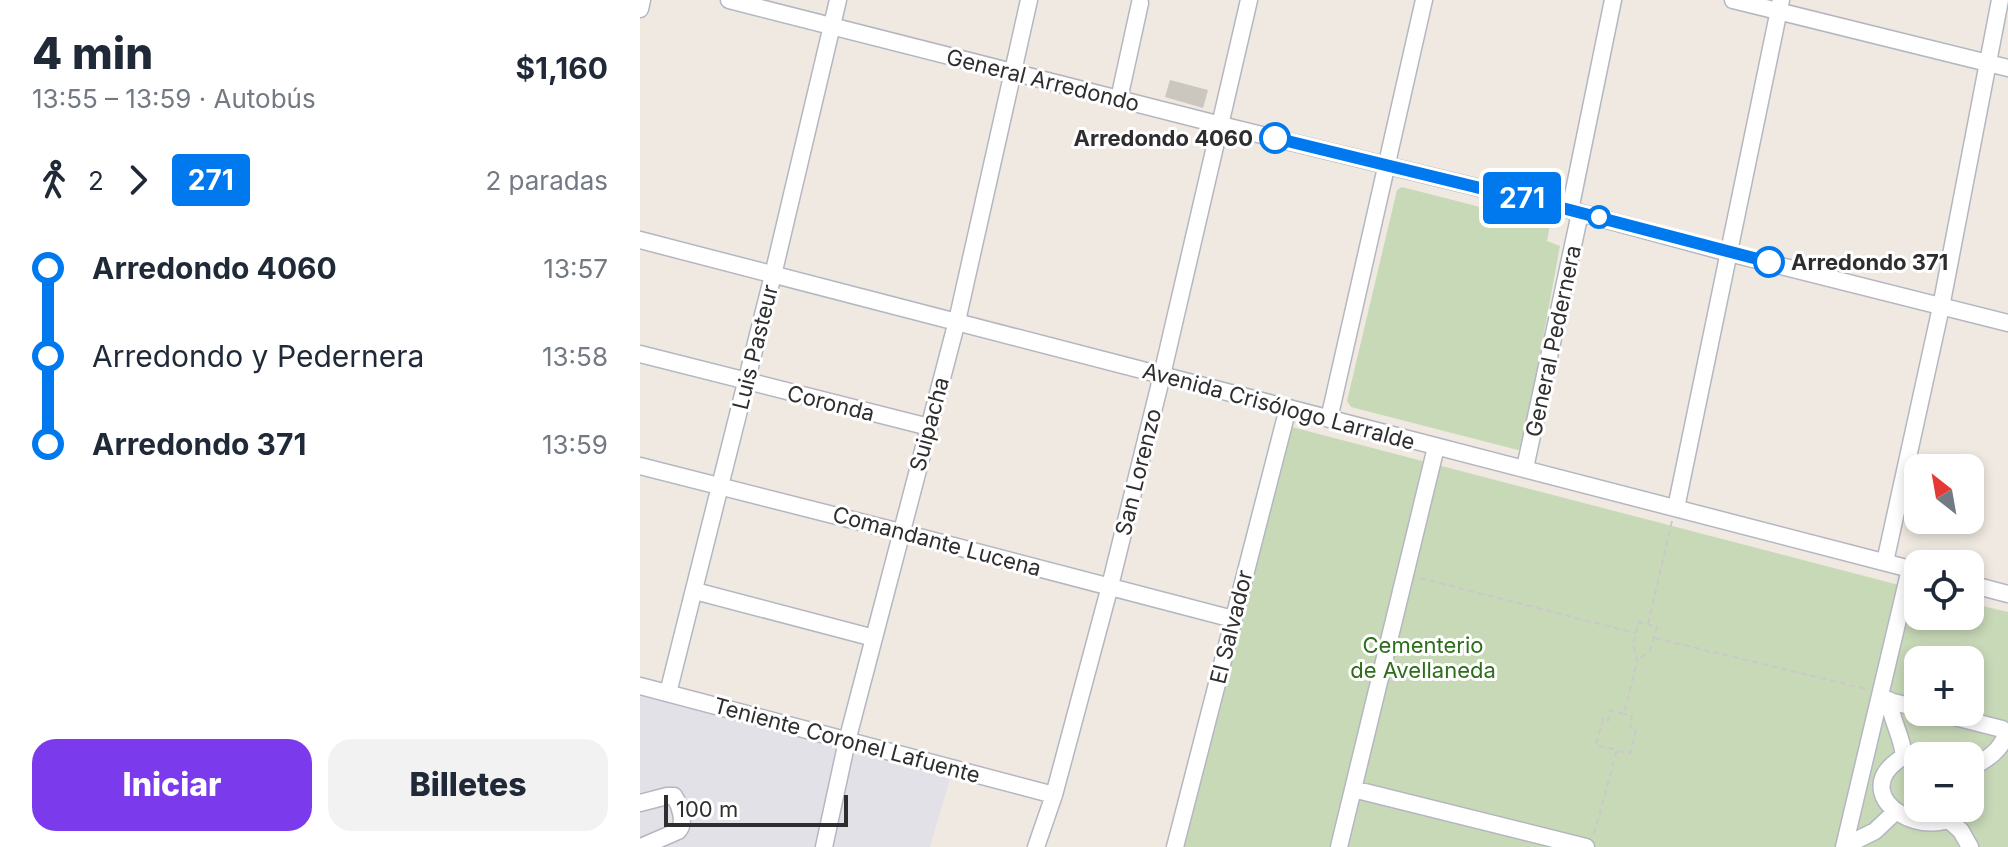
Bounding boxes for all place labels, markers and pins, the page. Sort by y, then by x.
marker: Arredondo 4060 [1260,123,1290,153]
place label: Arredondo 4060 [1073,125,1253,151]
unlabelled marker [1588,206,1610,228]
marker: Arredondo 371 [1754,247,1784,277]
place label: Arredondo 371 [1791,249,1948,275]

